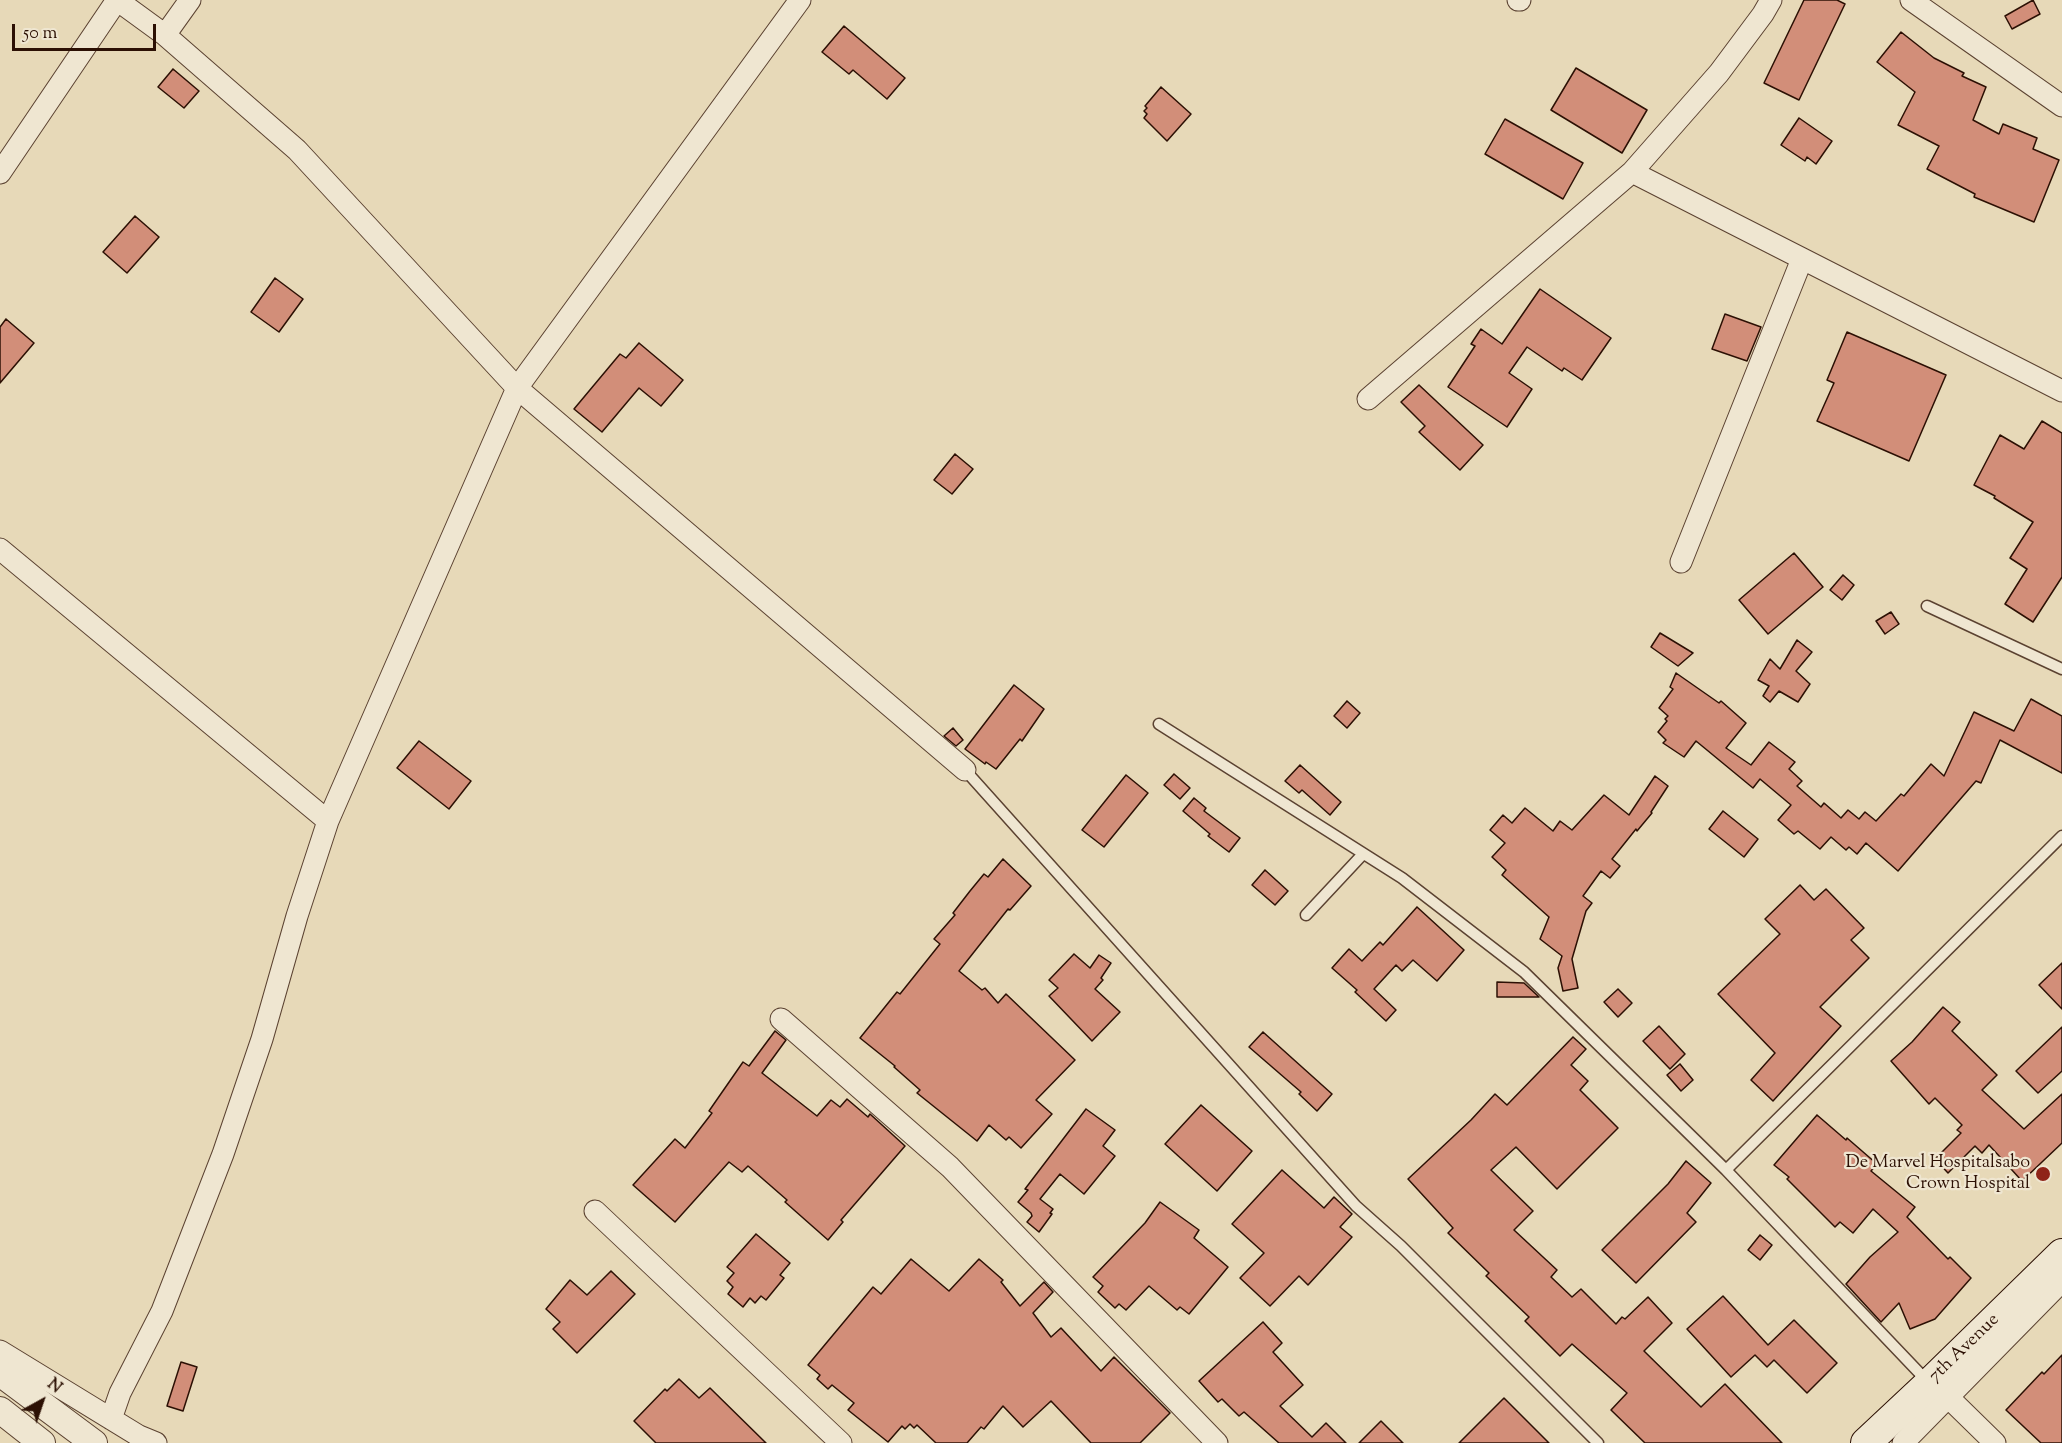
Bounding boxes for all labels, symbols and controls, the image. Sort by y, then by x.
scale bar [15,12,159,50]
text: 50 m [23,21,57,47]
place label: De Marvel Hospitalsabo Crown Hospital [1846,1153,2030,1196]
marker: De Marvel Hospitalsabo Crown Hospital [2034,1165,2052,1183]
street label: 7th Avenue [1925,1310,2005,1388]
north arrow [12,1371,72,1431]
text: N [42,1374,66,1400]

